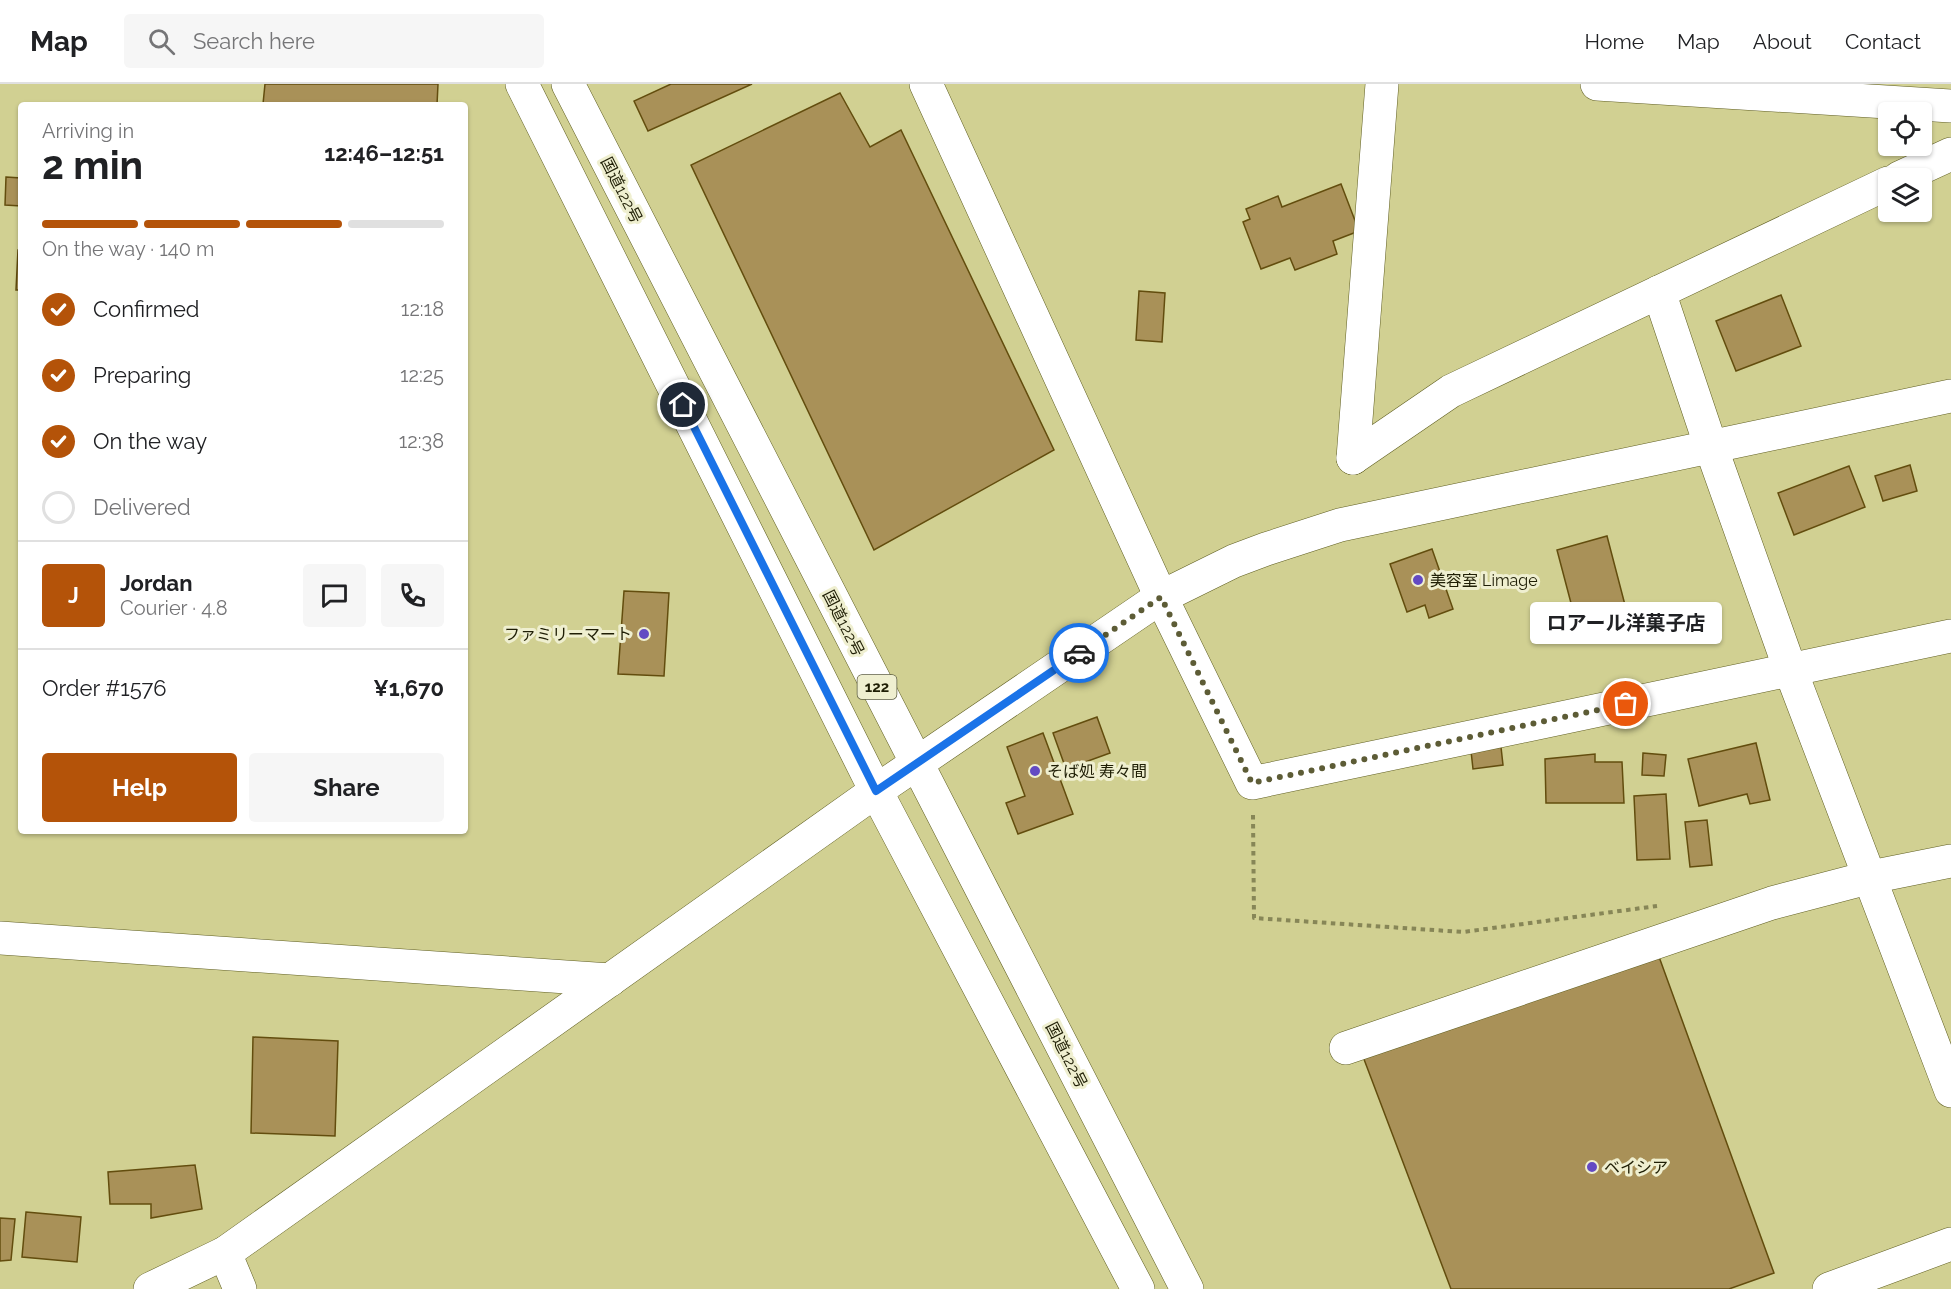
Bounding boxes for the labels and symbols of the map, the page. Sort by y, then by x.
street label: 国道122号 [597,154,646,226]
pin [657,379,708,430]
place label: 美容室 Limage [1430,571,1538,590]
marker: 美容室 Limage [1411,573,1425,587]
street label: 国道122号 [819,587,868,659]
callout: ロアール洋菓子店 [1530,602,1722,644]
courier [1049,623,1109,683]
place label: ファミリーマート [504,625,632,644]
marker: ファミリーマート [637,627,651,641]
road number: 122 [858,675,896,699]
pin [1600,678,1651,729]
place label: そば処 寿々間 [1047,762,1147,781]
marker: そば処 寿々間 [1028,764,1042,778]
street label: 国道122号 [1042,1019,1091,1091]
place label: ベイシア [1604,1158,1668,1177]
marker: ベイシア [1585,1160,1599,1174]

